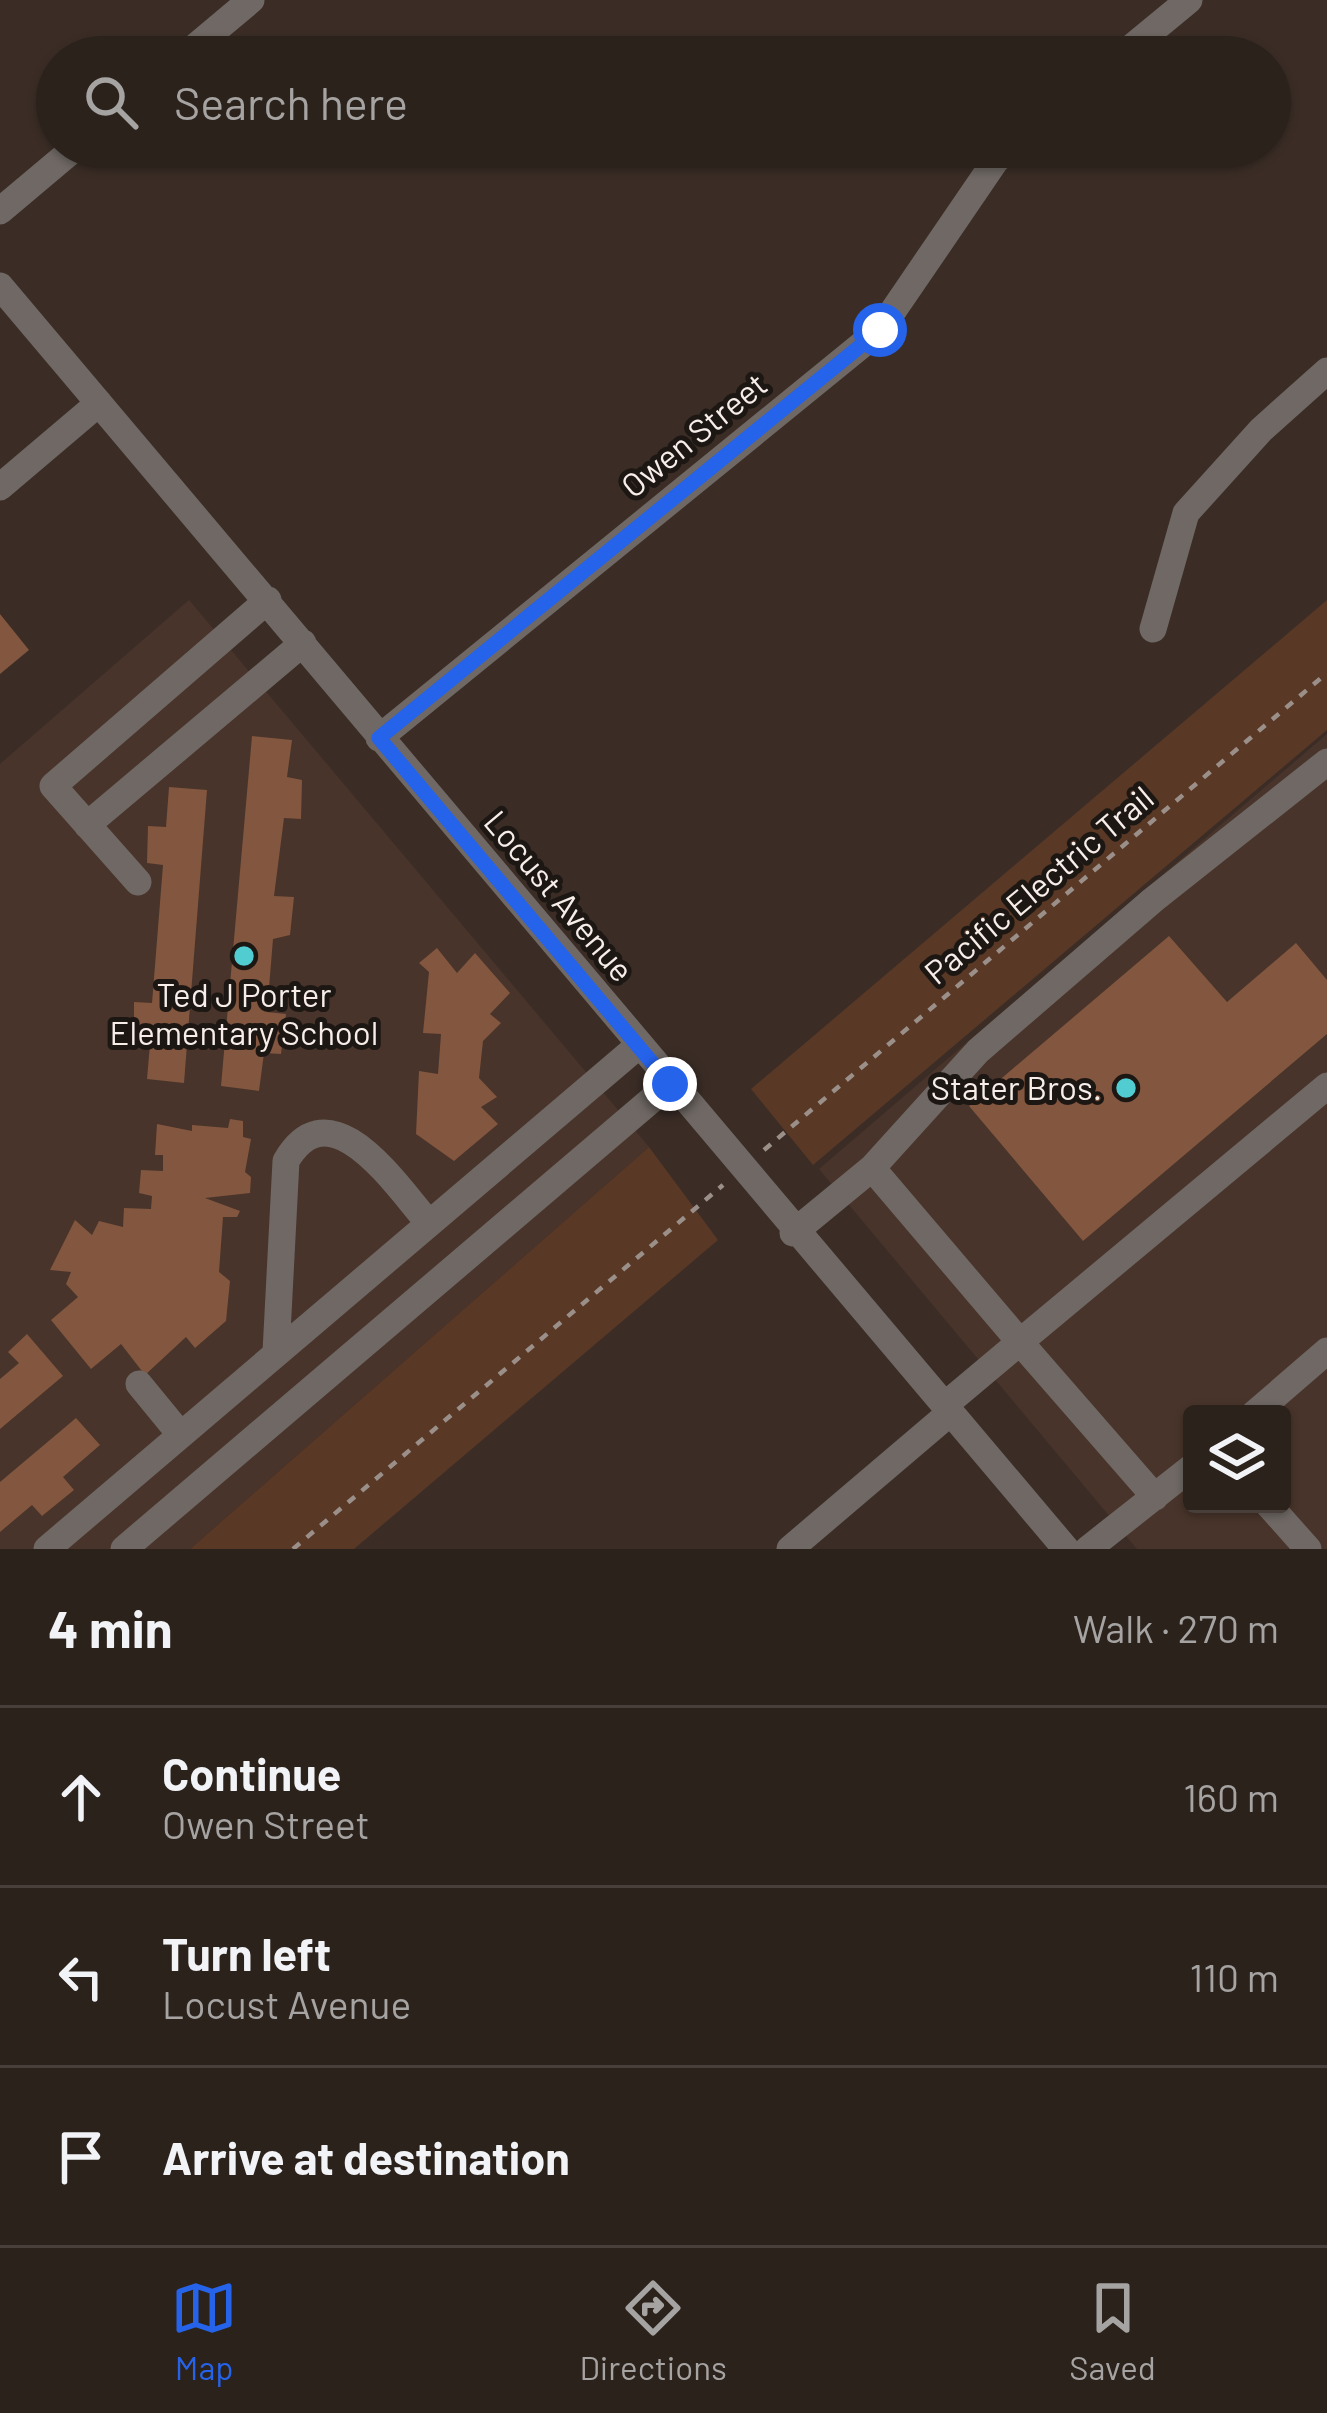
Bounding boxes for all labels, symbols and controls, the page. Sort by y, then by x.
search box [36,36,1291,168]
icon: search [78,69,144,135]
text: Search here [174,75,408,129]
route start [853,303,907,357]
street label: Owen Street [612,363,774,505]
street label: Pacific Electric Trail [916,777,1161,992]
street label: Locust Avenue [477,802,643,989]
marker: Ted J Porter Elementary School [231,943,257,969]
place label: Ted J Porter Elementary School [110,974,378,1052]
route end [643,1057,697,1111]
place label: Stater Bros. [931,1067,1102,1107]
marker: Stater Bros. [1113,1075,1139,1101]
map controls [1183,1405,1291,1513]
button: layers [1183,1405,1291,1513]
text: 4 min [48,1597,173,1658]
text: Walk · 270 m [1073,1604,1279,1651]
text: Continue [162,1746,341,1800]
icon: ahead [48,1764,114,1830]
text: 160 m [1183,1773,1279,1820]
text: Owen Street [162,1800,370,1847]
text: Turn left [162,1926,331,1980]
icon: left [48,1944,114,2010]
text: 110 m [1189,1953,1279,2000]
text: Locust Avenue [162,1980,411,2027]
icon: arrive [48,2124,114,2190]
text: Arrive at destination [162,2130,570,2184]
tab: Map [171,2275,237,2387]
tab: Directions [579,2275,727,2387]
tab: Saved [1069,2275,1156,2387]

